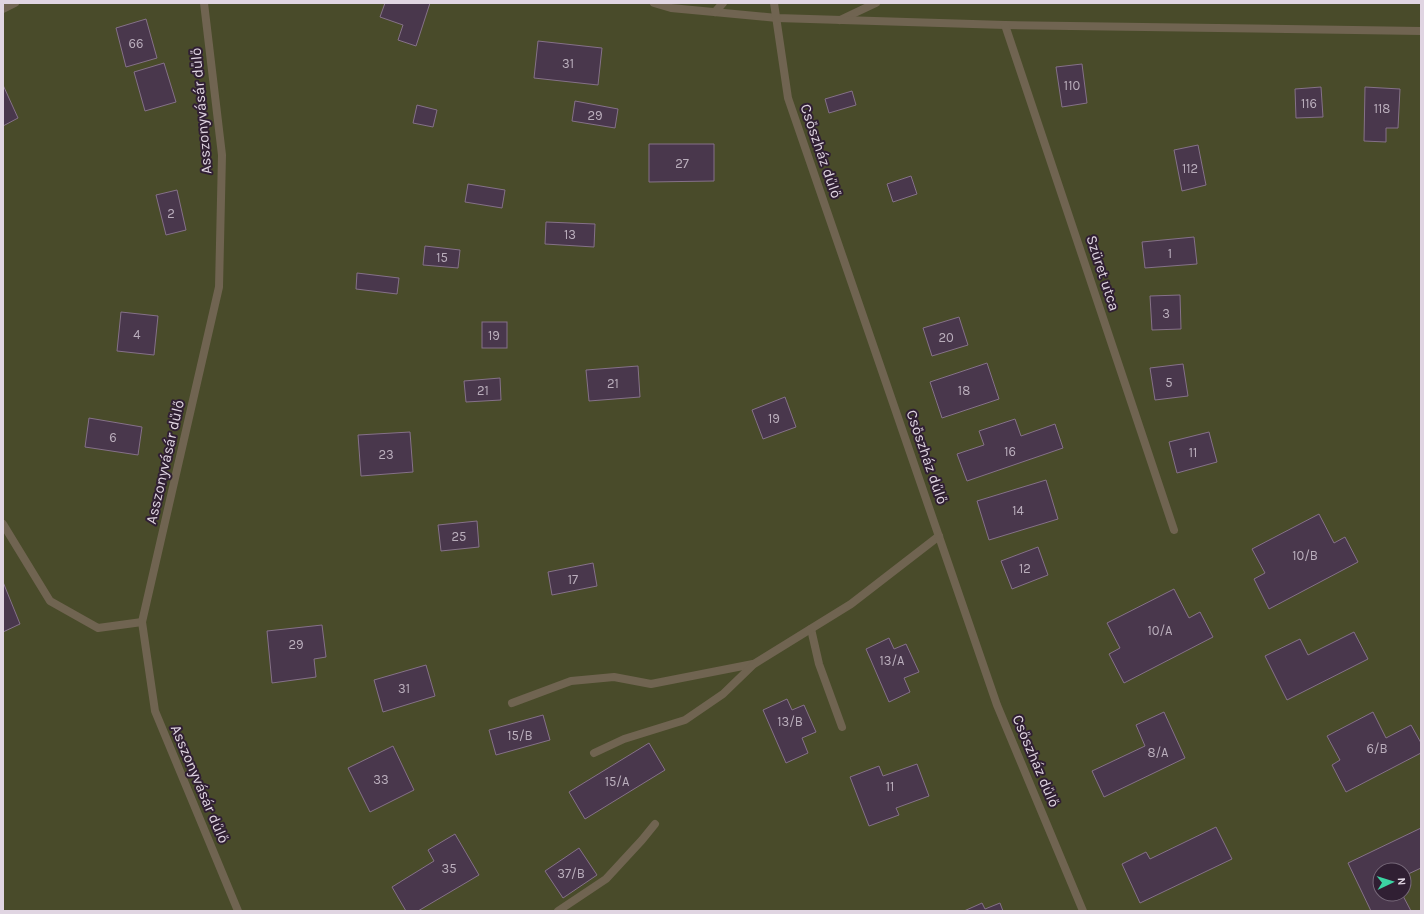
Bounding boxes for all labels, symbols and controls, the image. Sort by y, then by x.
house number: 66 [129,36,143,51]
street label: Asszonyvásár dűlő [186,47,216,175]
house number: 31 [562,56,574,71]
house number: 110 [1064,78,1080,93]
house number: 116 [1301,96,1317,111]
street label: Csőszház dűlő [796,101,846,201]
house number: 118 [1374,101,1390,116]
house number: 29 [587,108,603,123]
house number: 27 [675,156,689,171]
house number: 112 [1182,161,1198,176]
house number: 2 [167,206,175,221]
house number: 13 [564,227,576,242]
street label: Szüret utca [1082,233,1124,313]
house number: 1 [1168,246,1172,261]
house number: 15 [436,250,448,265]
house number: 3 [1162,306,1170,321]
house number: 4 [133,327,141,342]
house number: 19 [488,328,500,343]
house number: 20 [938,330,954,345]
house number: 5 [1165,375,1173,390]
house number: 21 [607,376,619,391]
house number: 21 [477,383,489,398]
house number: 18 [958,383,970,398]
street label: Asszonyvásár dűlő [142,398,188,526]
street label: Csőszház dűlő [902,407,952,507]
house number: 19 [768,411,780,426]
house number: 6 [109,430,117,445]
house number: 16 [1004,444,1016,459]
house number: 11 [1189,445,1197,460]
house number: 23 [378,447,394,462]
house number: 14 [1012,503,1024,518]
house number: 25 [452,529,466,544]
house number: 10/B [1292,548,1318,563]
house number: 12 [1019,561,1031,576]
house number: 17 [568,572,578,587]
house number: 10/A [1147,623,1173,638]
house number: 29 [288,637,304,652]
house number: 13/A [879,653,905,668]
house number: 31 [398,681,410,696]
street label: Csőszház dűlő [1008,712,1064,810]
house number: 13/B [777,714,803,729]
street label: Asszonyvásár dűlő [167,722,233,846]
house number: 15/B [507,728,533,743]
house number: 6/B [1366,741,1388,756]
house number: 8/A [1147,745,1169,760]
house number: 33 [373,772,389,787]
house number: 15/A [605,774,630,789]
house number: 11 [886,779,894,794]
house number: 35 [441,861,457,876]
north arrow [1372,862,1412,902]
house number: 37/B [557,866,585,881]
text: N [1395,877,1408,886]

